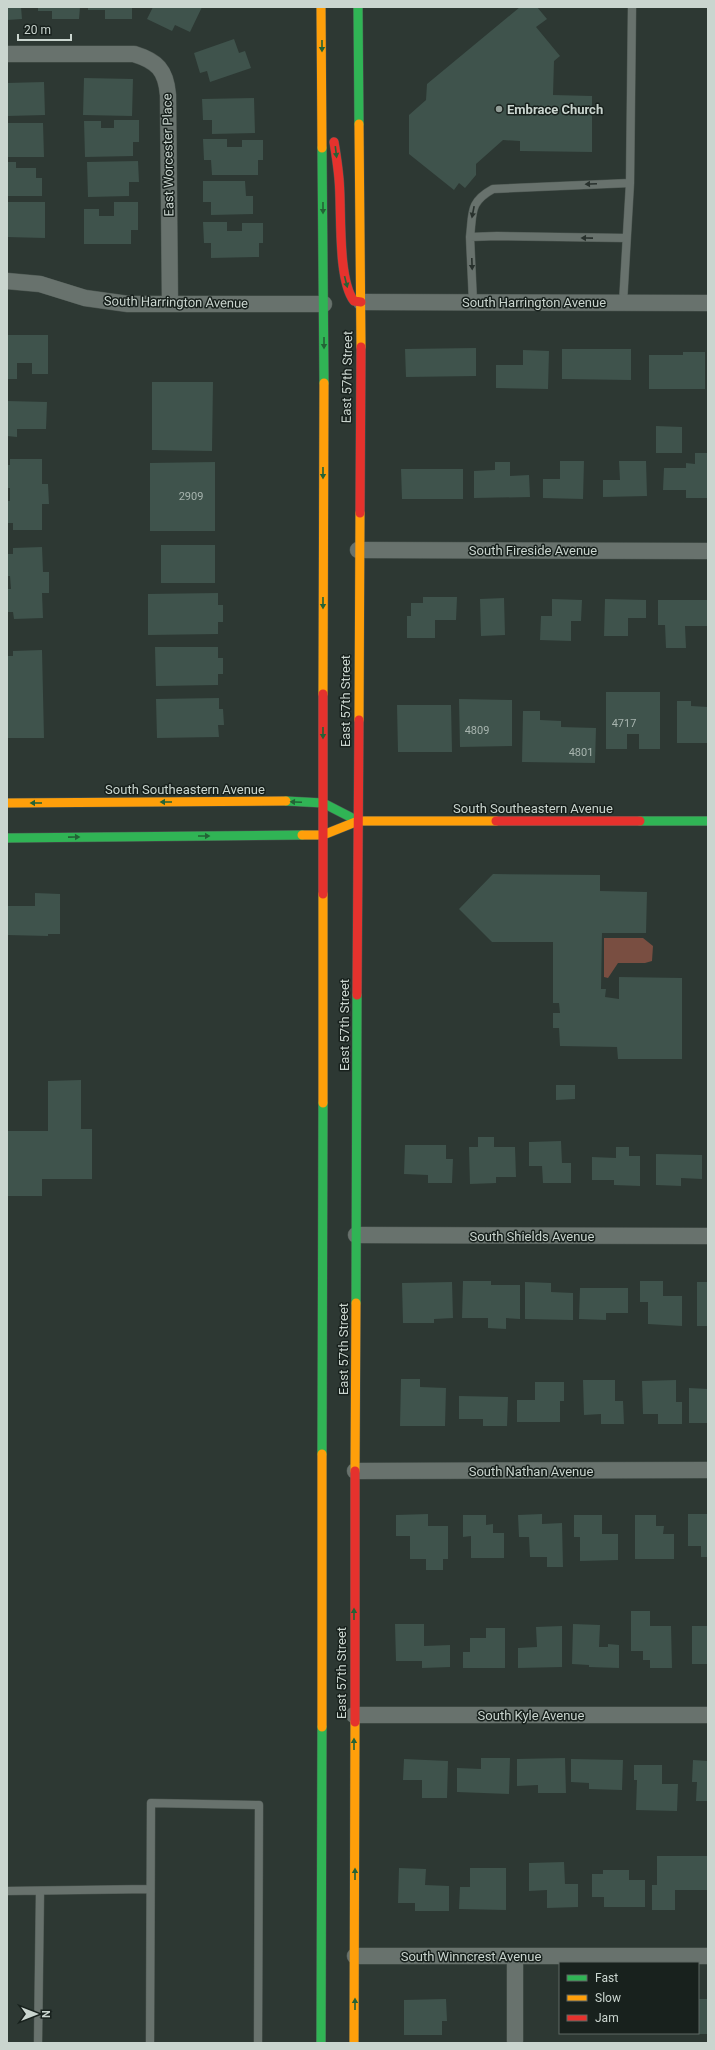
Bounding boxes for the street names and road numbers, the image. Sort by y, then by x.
street label: East Worcester Place [159,93,177,217]
street label: South Harrington Avenue [104,293,248,311]
street label: South Harrington Avenue [462,295,606,310]
street label: East 57th Street [339,331,355,423]
street label: South Fireside Avenue [469,543,597,558]
street label: East 57th Street [338,655,353,747]
street label: South Southeastern Avenue [105,782,265,797]
street label: South Southeastern Avenue [453,801,613,816]
street label: East 57th Street [337,979,352,1071]
street label: South Shields Avenue [470,1229,595,1244]
street label: East 57th Street [336,1303,351,1395]
street label: South Nathan Avenue [469,1464,593,1479]
street label: East 57th Street [334,1627,349,1719]
street label: South Kyle Avenue [478,1708,584,1723]
street label: South Winncrest Avenue [401,1949,541,1964]

